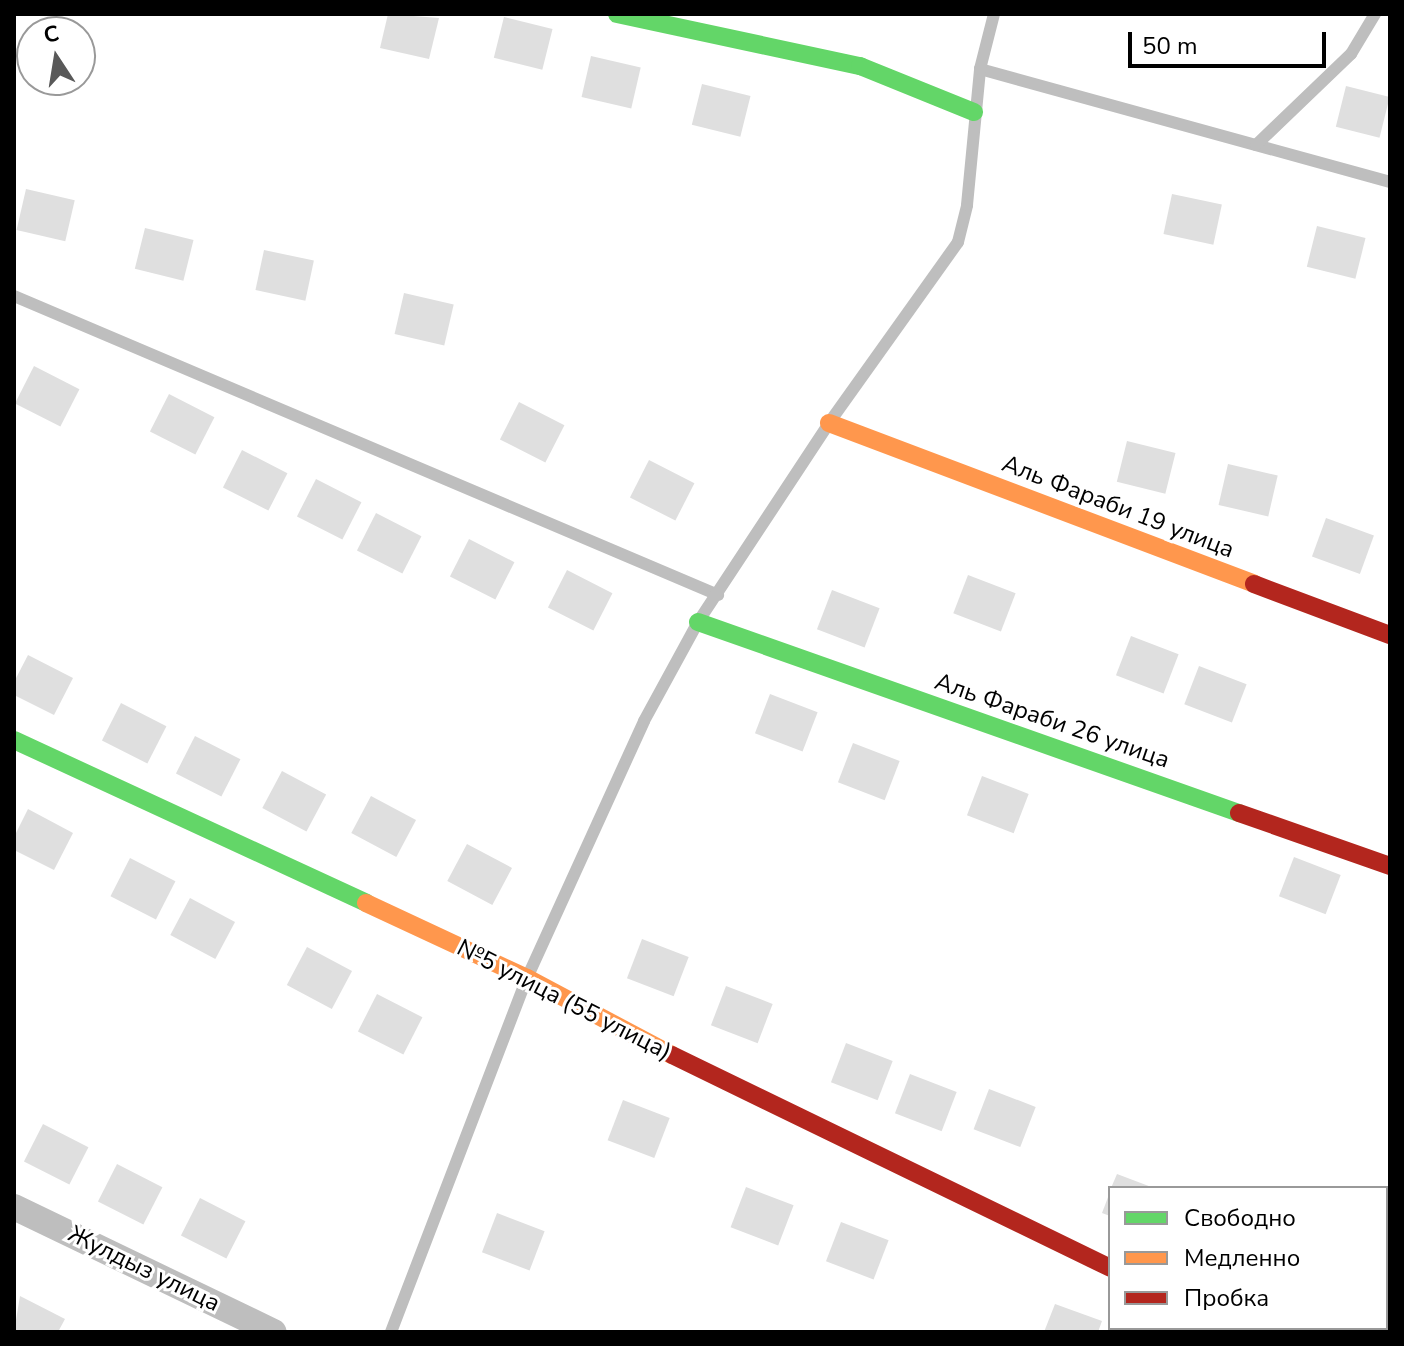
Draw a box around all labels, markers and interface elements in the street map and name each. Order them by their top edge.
north arrow [16,16,96,96]
scale bar [1132,16,1330,66]
text: С [41,18,62,51]
text: 50 m [1142,30,1198,62]
street label: Аль Фараби 19 улица [998,449,1238,565]
street label: Аль Фараби 26 улица [931,667,1173,775]
street label: №5 улица (55 улица) [452,933,676,1067]
legend [1108,1186,1388,1330]
text: Свободно [1184,1202,1296,1234]
street label: Жулдыз улица [64,1220,224,1318]
text: Медленно [1184,1242,1300,1274]
text: Пробка [1184,1282,1269,1314]

